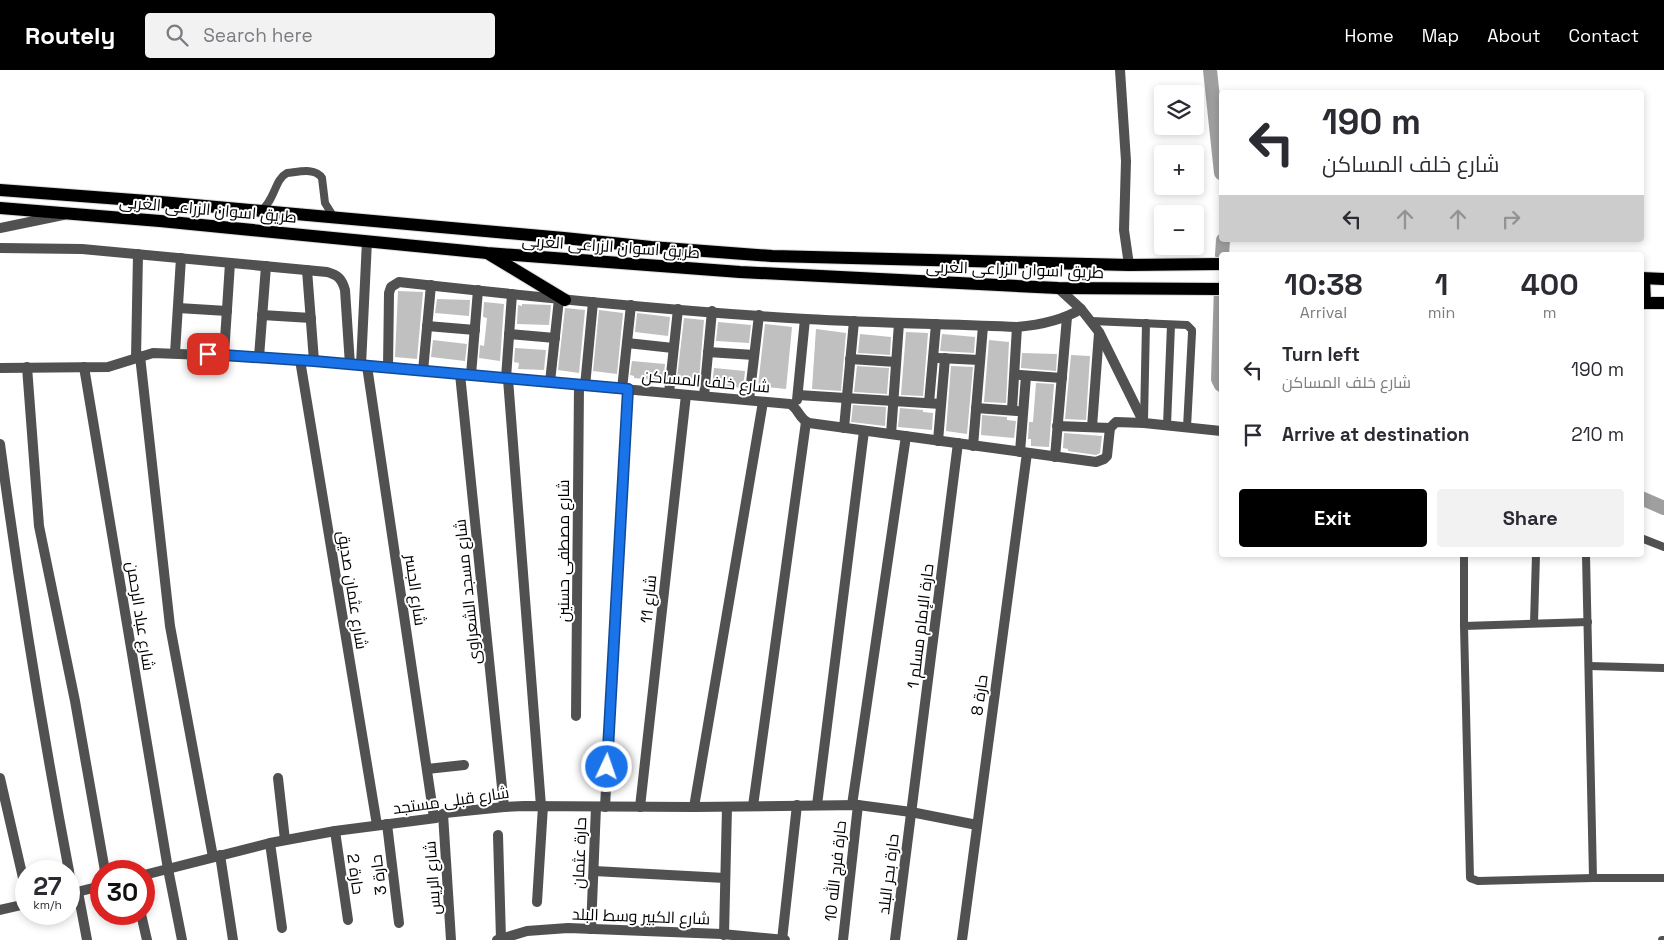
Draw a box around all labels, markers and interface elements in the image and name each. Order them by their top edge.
search box [145,13,495,58]
text: Routely [25,20,115,51]
icon: search [163,21,191,49]
text: Search here [203,23,313,48]
text: Home [1345,24,1394,47]
text: Map [1422,24,1459,47]
text: About [1487,24,1541,47]
text: Contact [1569,24,1639,47]
map controls [1154,85,1204,255]
button: layers [1154,85,1204,135]
text: 190 m [1322,100,1421,144]
icon: left [1239,110,1304,175]
button: + [1154,145,1204,195]
text: شارع خلف المساكن [1322,150,1499,178]
street label: طريق اسوان الزراعى الغربى [118,191,298,228]
button: − [1154,205,1204,255]
icon: left [1338,205,1366,233]
icon: ahead [1391,205,1419,233]
icon: ahead [1444,205,1472,233]
icon: right [1497,205,1525,233]
street label: طريق اسوان الزراعى الغربى [521,230,701,263]
street label: طريق اسوان الزراعى الغربى [925,256,1104,283]
text: 10:38 [1284,265,1363,304]
text: 1 [1435,265,1448,304]
text: 400 [1521,265,1579,304]
text: Arrival [1300,302,1347,323]
text: min [1428,302,1455,323]
text: m [1543,302,1557,323]
pin [187,333,229,375]
icon: arrive [194,340,222,368]
text: Turn left [1282,342,1360,367]
icon: left [1239,356,1267,384]
text: 190 m [1571,357,1624,382]
street label: شارع خلف المساكن [641,365,771,399]
text: شارع خلف المساكن [1282,372,1411,393]
icon: arrive [1239,421,1267,449]
text: Arrive at destination [1282,422,1470,447]
text: 210 m [1571,422,1624,447]
street label: شارع مصطفى حسنين [553,480,575,622]
button: Exit [1239,489,1427,547]
button: Share [1437,489,1624,547]
street label: شارع مسجد الشعراوى [449,518,487,666]
street label: شارع عثمان صديق [332,529,372,651]
street label: شارع الجسر [399,552,431,627]
street label: شارع عباد الرحمن [121,560,159,672]
street label: حارة الإمام مسلم 1 [902,563,940,690]
street label: شارع 11 [636,574,662,624]
street label: حارة 8 [966,673,993,717]
position arrow [580,740,632,792]
street label: شارع قبلى مستجد [391,782,511,820]
street label: حارة عثمان [568,817,591,889]
street label: حارة فرج الله 10 [820,820,852,923]
street label: حارة بحر البلد [873,833,904,916]
street label: شارع الريس [419,840,447,916]
street label: حارة 2 [342,852,369,896]
street label: حارة 3 [366,853,391,897]
speed limit sign: 30 [90,860,155,925]
text: 27 [33,870,62,902]
text: km/h [33,897,62,913]
street label: شارع الكبير وسط البلد [571,904,710,930]

